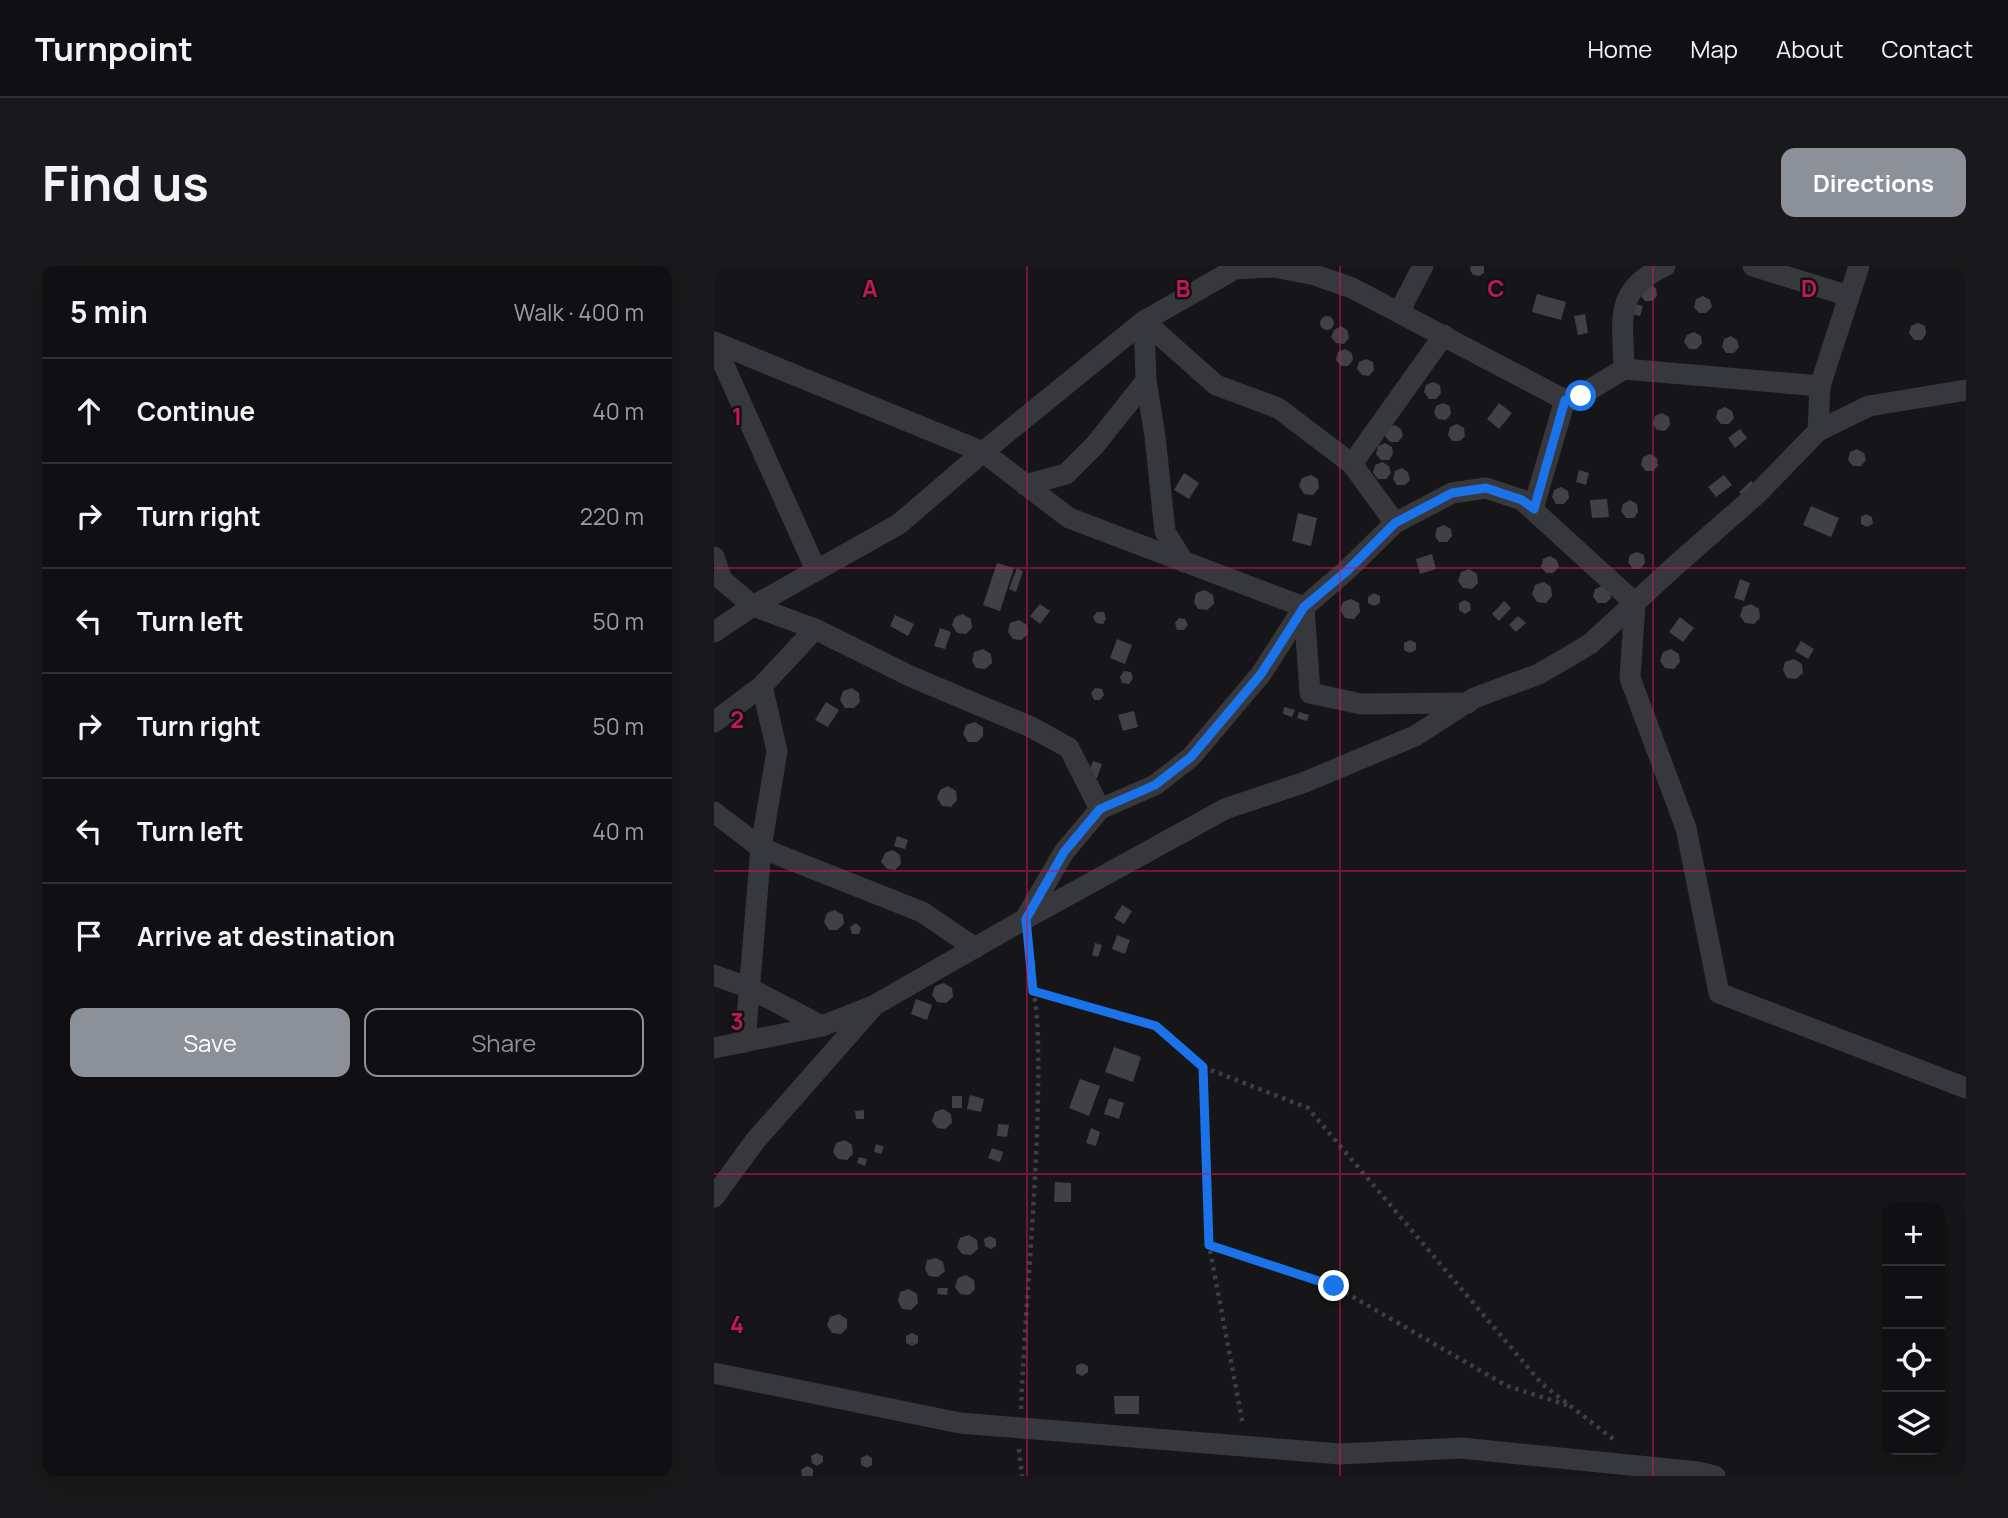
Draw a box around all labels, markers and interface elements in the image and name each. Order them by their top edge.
text: Turnpoint [35,26,193,71]
text: Home [1587,32,1652,65]
text: Map [1690,32,1738,65]
text: About [1776,32,1844,65]
text: Contact [1882,32,1973,65]
button: Directions [1781,148,1966,217]
text: Find us [42,149,209,216]
text: A [862,272,878,304]
text: B [1176,272,1190,304]
text: C [1488,272,1505,304]
text: D [1801,272,1817,304]
text: 5 min [70,291,148,332]
text: Walk · 400 m [514,296,644,328]
route start [1565,380,1596,411]
icon: ahead [70,392,108,430]
text: Continue [137,393,255,429]
text: 40 m [592,395,644,427]
text: 1 [732,400,742,432]
icon: right [70,497,108,535]
text: Turn right [137,498,261,534]
text: 220 m [580,500,644,532]
icon: left [70,602,108,640]
text: Turn left [137,603,244,639]
text: 50 m [593,605,644,637]
text: 2 [730,703,744,735]
icon: right [70,707,108,745]
text: Turn right [137,708,261,744]
text: 50 m [593,710,644,742]
icon: left [70,812,108,850]
text: Turn left [137,813,244,849]
text: 40 m [592,815,644,847]
icon: arrive [70,917,108,955]
text: Arrive at destination [137,918,395,954]
text: 3 [730,1005,744,1037]
button: Save [70,1008,350,1077]
button: Share [364,1008,644,1077]
map controls [1882,1203,1945,1455]
button: + [1882,1203,1945,1266]
button: − [1882,1266,1945,1329]
route end [1318,1270,1349,1301]
text: 4 [730,1308,744,1340]
button: locate [1882,1329,1945,1392]
button: layers [1882,1392,1945,1455]

